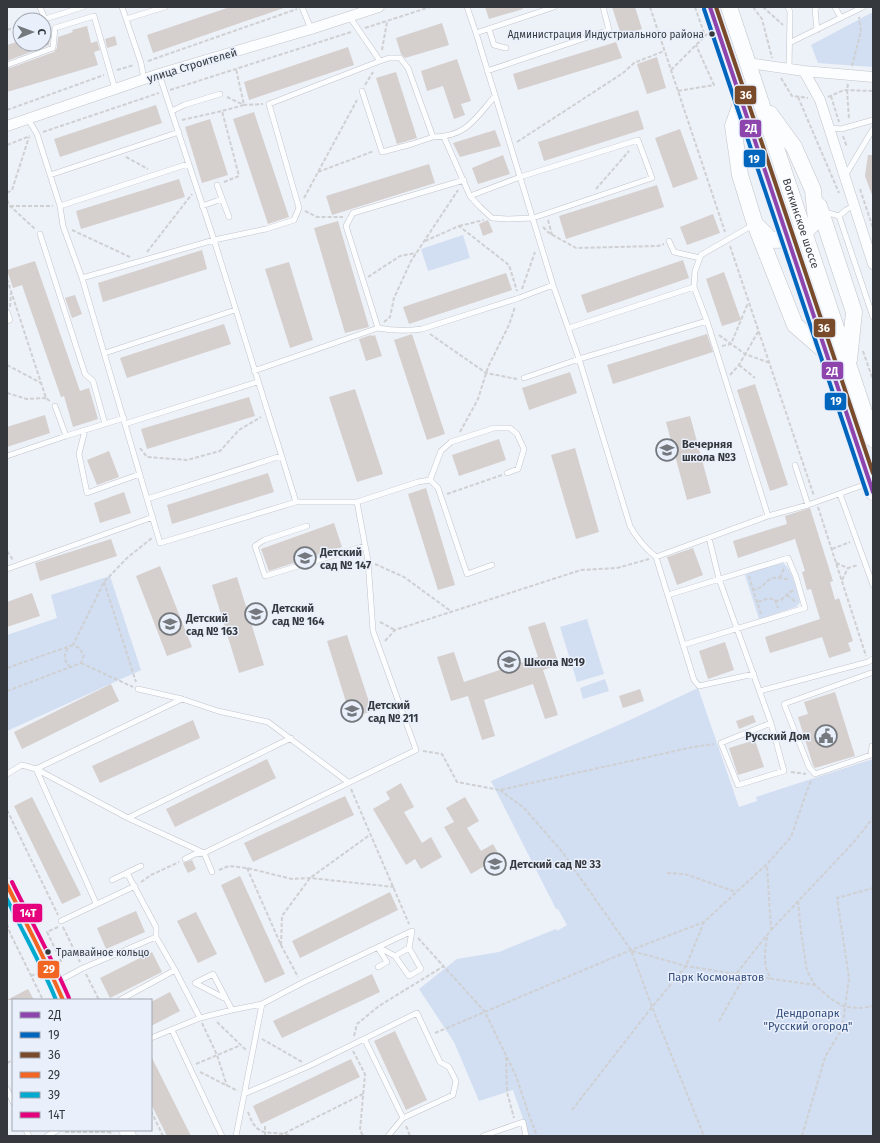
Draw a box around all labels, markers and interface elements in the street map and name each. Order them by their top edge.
north arrow [12,12,52,52]
text: С [35,29,48,36]
place label: Администрация Индустриального района [508,29,704,41]
marker: Администрация Индустриального района [707,29,717,39]
street label: улица Строителей [146,46,239,85]
line badge: 36 [734,85,757,105]
text: 36 [739,89,752,102]
line badge: 2Д [739,119,762,138]
text: 2Д [745,122,757,135]
line badge: 19 [743,149,766,168]
text: 19 [748,153,760,166]
street label: Воткинское шоссе [780,177,822,270]
line badge: 36 [813,318,836,338]
text: 36 [817,322,830,335]
line badge: 2Д [821,361,844,380]
text: 2Д [826,365,838,378]
line badge: 19 [824,392,847,411]
text: 19 [830,395,842,408]
school or university icon: Вечерняя школа №3 [654,437,680,463]
place label: Вечерняя школа №3 [682,438,736,464]
school or university icon: Детский сад № 147 [292,545,318,571]
place label: Детский сад № 147 [319,546,371,572]
school or university icon: Детский сад № 164 [243,601,269,627]
place label: Детский сад № 164 [271,602,325,628]
school or university icon: Детский сад № 163 [157,611,183,637]
place label: Детский сад № 163 [185,612,238,638]
school or university icon: Школа №19 [496,649,522,675]
place label: Школа №19 [524,656,585,669]
school or university icon: Детский сад № 211 [339,698,365,724]
place label: Детский сад № 211 [367,699,418,725]
public building icon: Русский Дом [813,723,839,749]
place label: Русский Дом [745,730,811,743]
school or university icon: Детский сад № 33 [482,851,508,877]
place label: Детский сад № 33 [509,858,601,871]
line badge: 14Т [12,903,43,923]
text: 14Т [20,907,36,920]
marker: Трамвайное кольцо [43,947,53,957]
place label: Трамвайное кольцо [56,947,150,959]
line badge: 29 [37,960,60,979]
text: 29 [43,963,55,976]
park label: Парк Космонавтов [668,971,764,984]
legend [12,999,152,1131]
park label: Дендропарк "Русский огород" [764,1007,852,1033]
text: 2Д [48,1008,61,1022]
text: 19 [48,1028,60,1042]
text: 36 [48,1048,60,1062]
text: 29 [48,1068,60,1082]
text: 39 [48,1088,60,1102]
text: 14Т [48,1108,66,1122]

